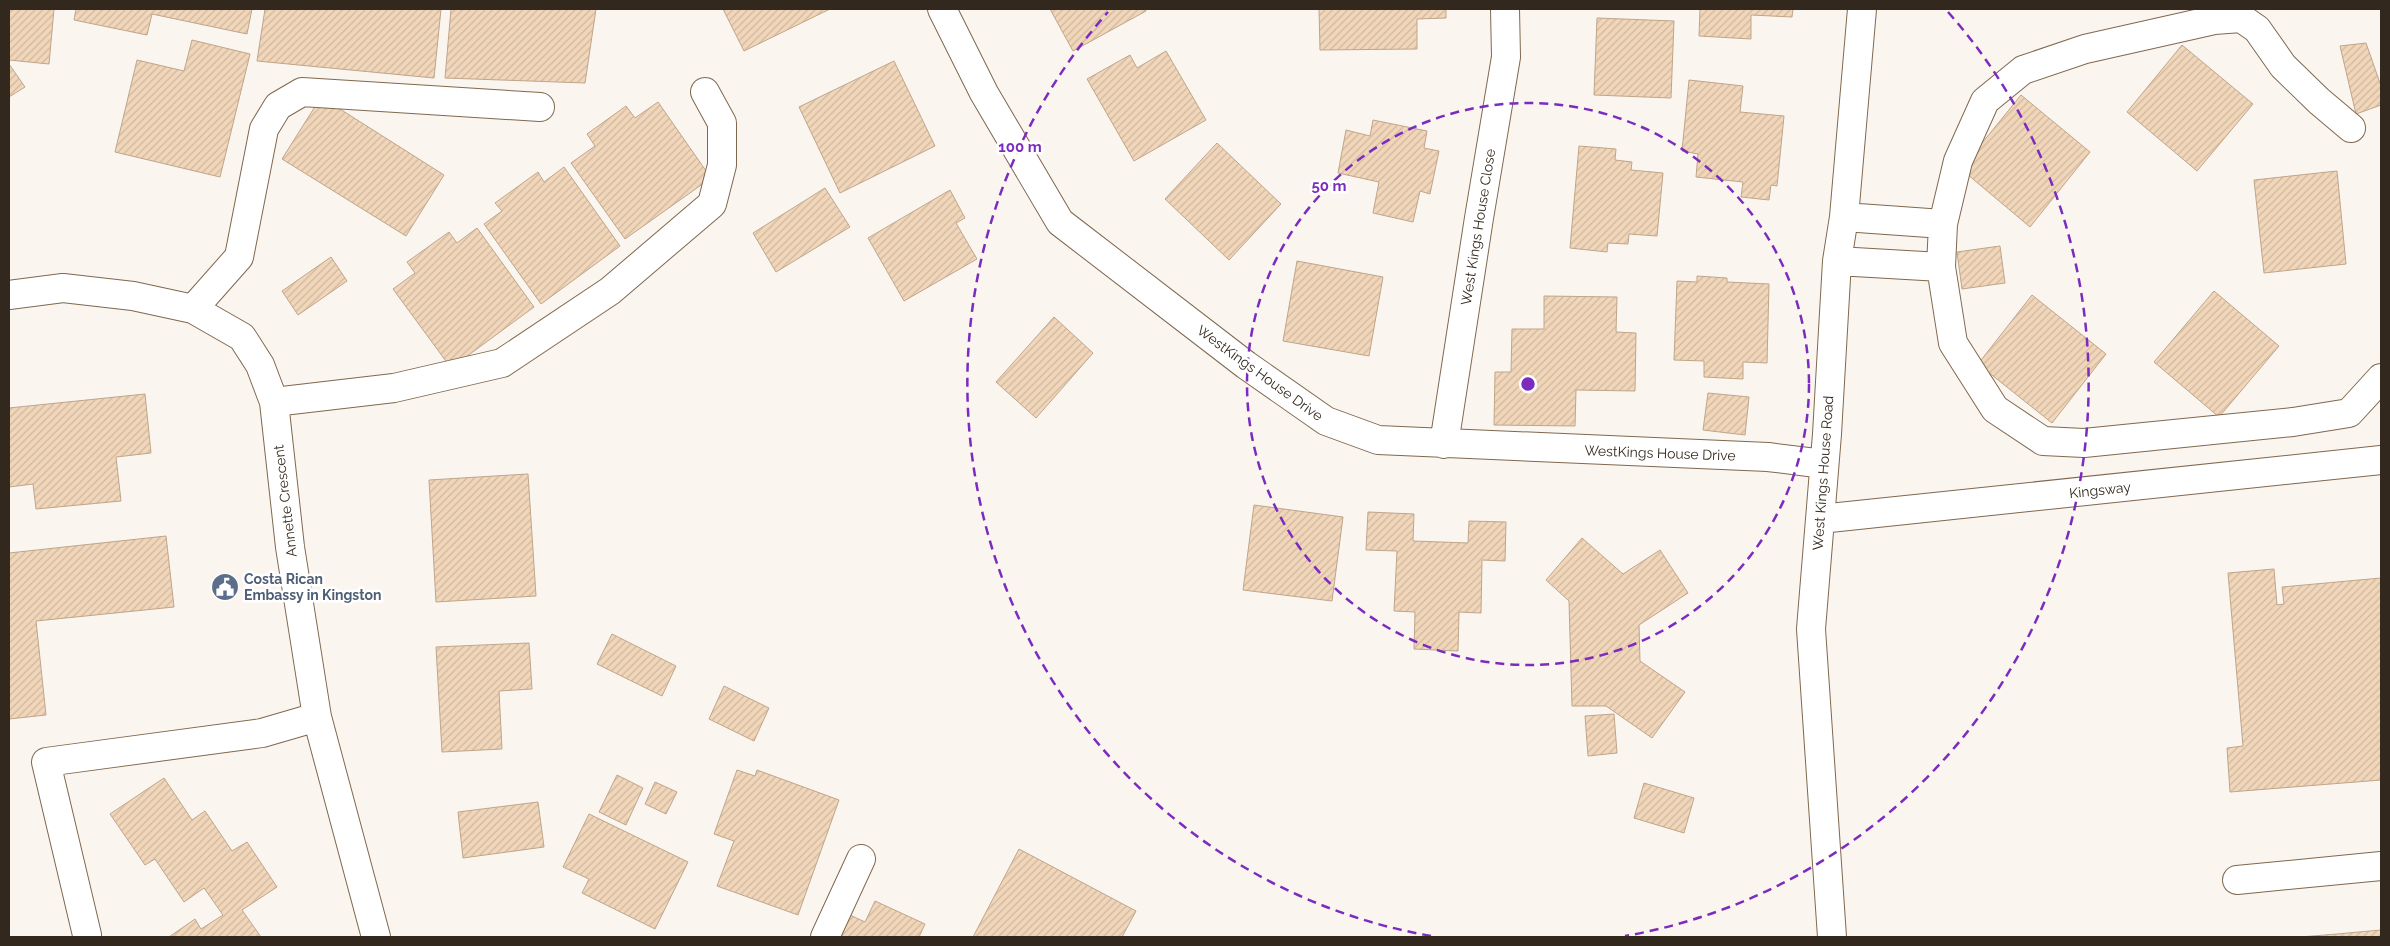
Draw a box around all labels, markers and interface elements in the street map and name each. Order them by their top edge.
text: 100 m [998,138,1042,156]
street label: West Kings House Close [1458,148,1498,306]
text: 50 m [1311,177,1347,195]
street label: WestKings House Drive [1194,322,1326,424]
centre of rings [1519,375,1537,393]
street label: West Kings House Road [1810,395,1836,551]
street label: WestKings House Drive [1584,442,1736,464]
street label: Annette Crescent [270,444,300,558]
street label: Kingsway [2068,479,2132,501]
place label: Costa Rican Embassy in Kingston [244,571,381,603]
public building icon: Costa Rican Embassy in Kingston [210,572,240,602]

